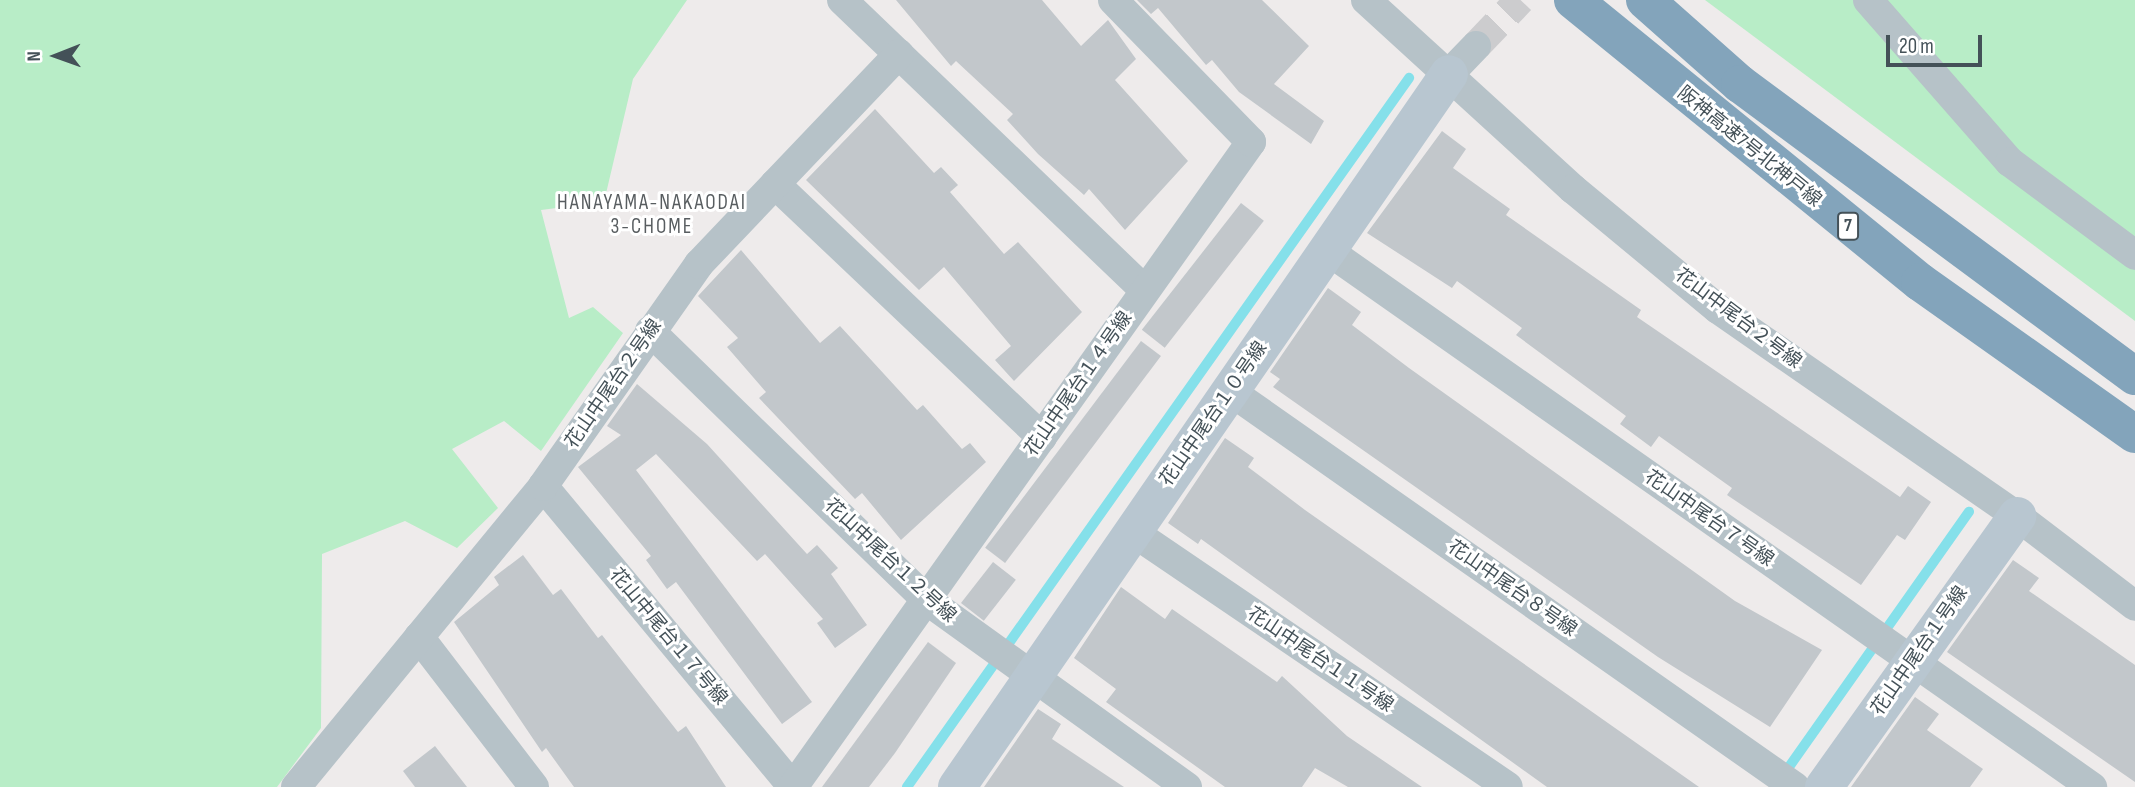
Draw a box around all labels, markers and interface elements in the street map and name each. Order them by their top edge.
north arrow [21,21,91,91]
scale bar [1890,21,1986,65]
text: 20 m [1899,34,1934,59]
text: N [23,51,46,62]
street label: 阪神高速7号北神戸線 [1672,82,1826,212]
district label: HANAYAMA-NAKAODAI 3-CHOME [559,190,745,240]
road number: 7 [1836,211,1860,240]
street label: 花山中尾台２号線 [1670,264,1806,374]
street label: 花山中尾台１４号線 [1021,307,1137,461]
street label: 花山中尾台２号線 [561,315,667,453]
street label: 花山中尾台１０号線 [1156,337,1272,491]
street label: 花山中尾台７号線 [1640,466,1778,572]
street label: 花山中尾台１２号線 [820,494,960,628]
street label: 花山中尾台８号線 [1443,536,1581,642]
street label: 花山中尾台１７号線 [604,564,732,710]
street label: 花山中尾台１号線 [1867,582,1973,720]
street label: 花山中尾台１１号線 [1243,603,1397,717]

